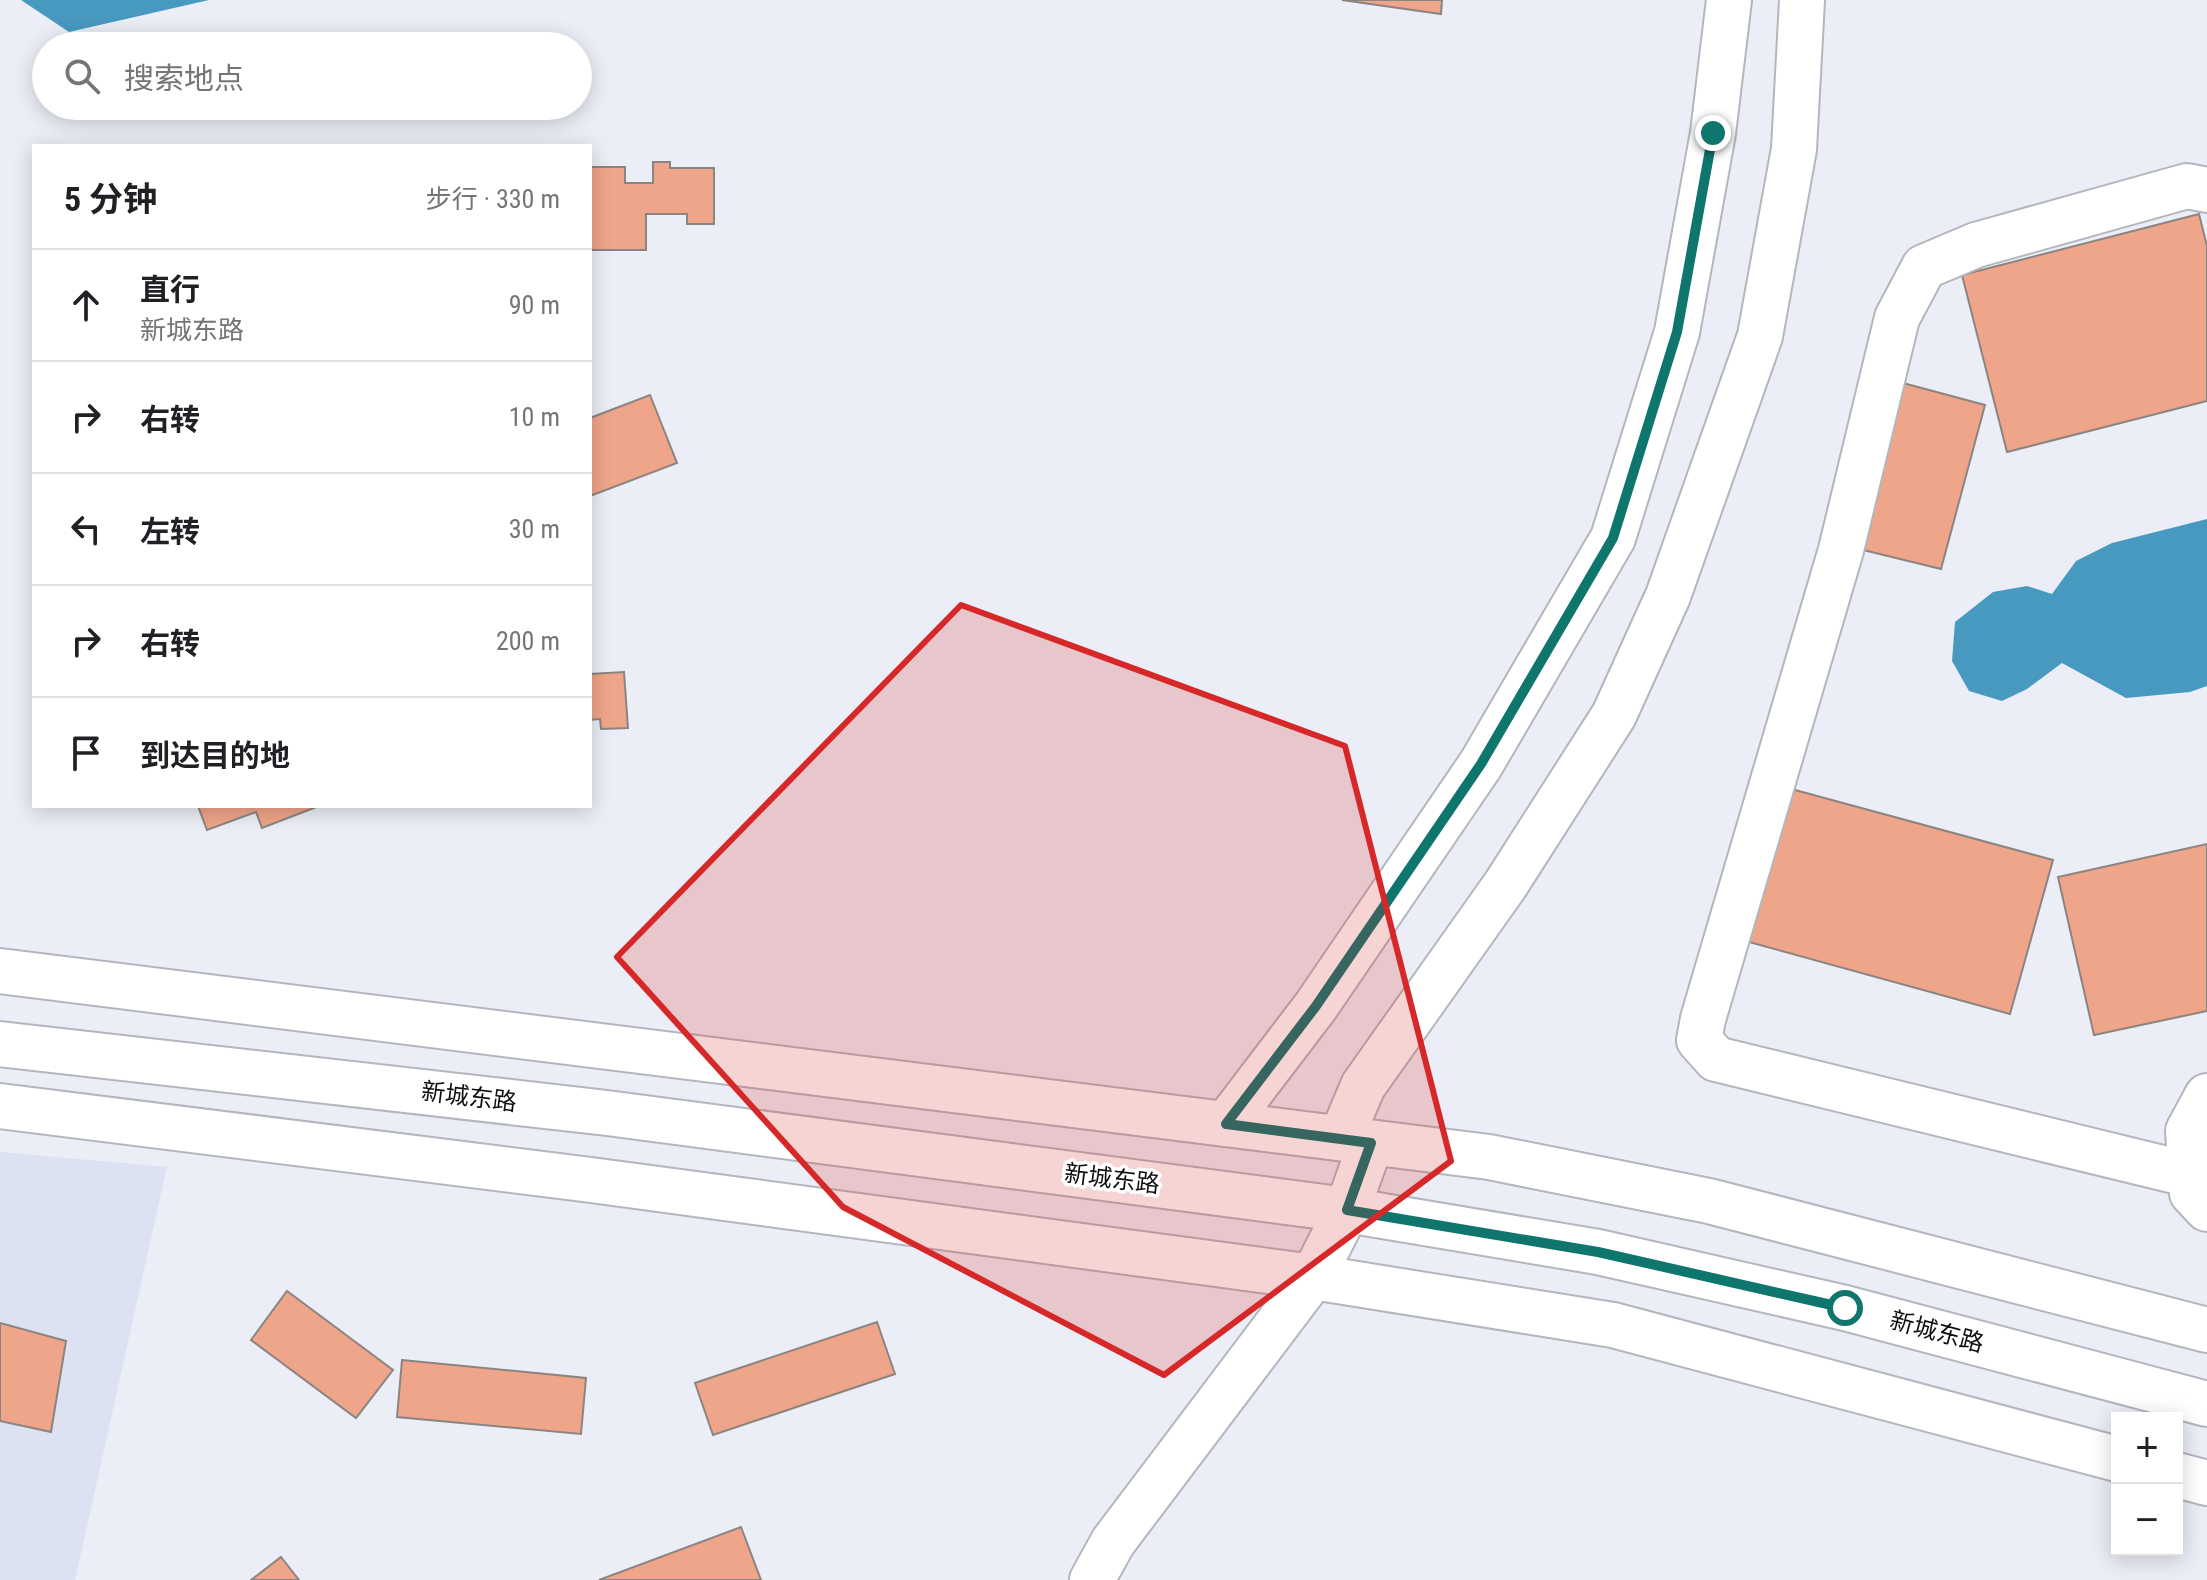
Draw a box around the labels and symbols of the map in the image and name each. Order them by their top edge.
route end [1695,115,1731,151]
street label: 新城东路 [420,1077,518,1117]
street label: 新城东路 [1063,1159,1161,1199]
route start [1827,1290,1863,1326]
street label: 新城东路 [1887,1306,1987,1358]

